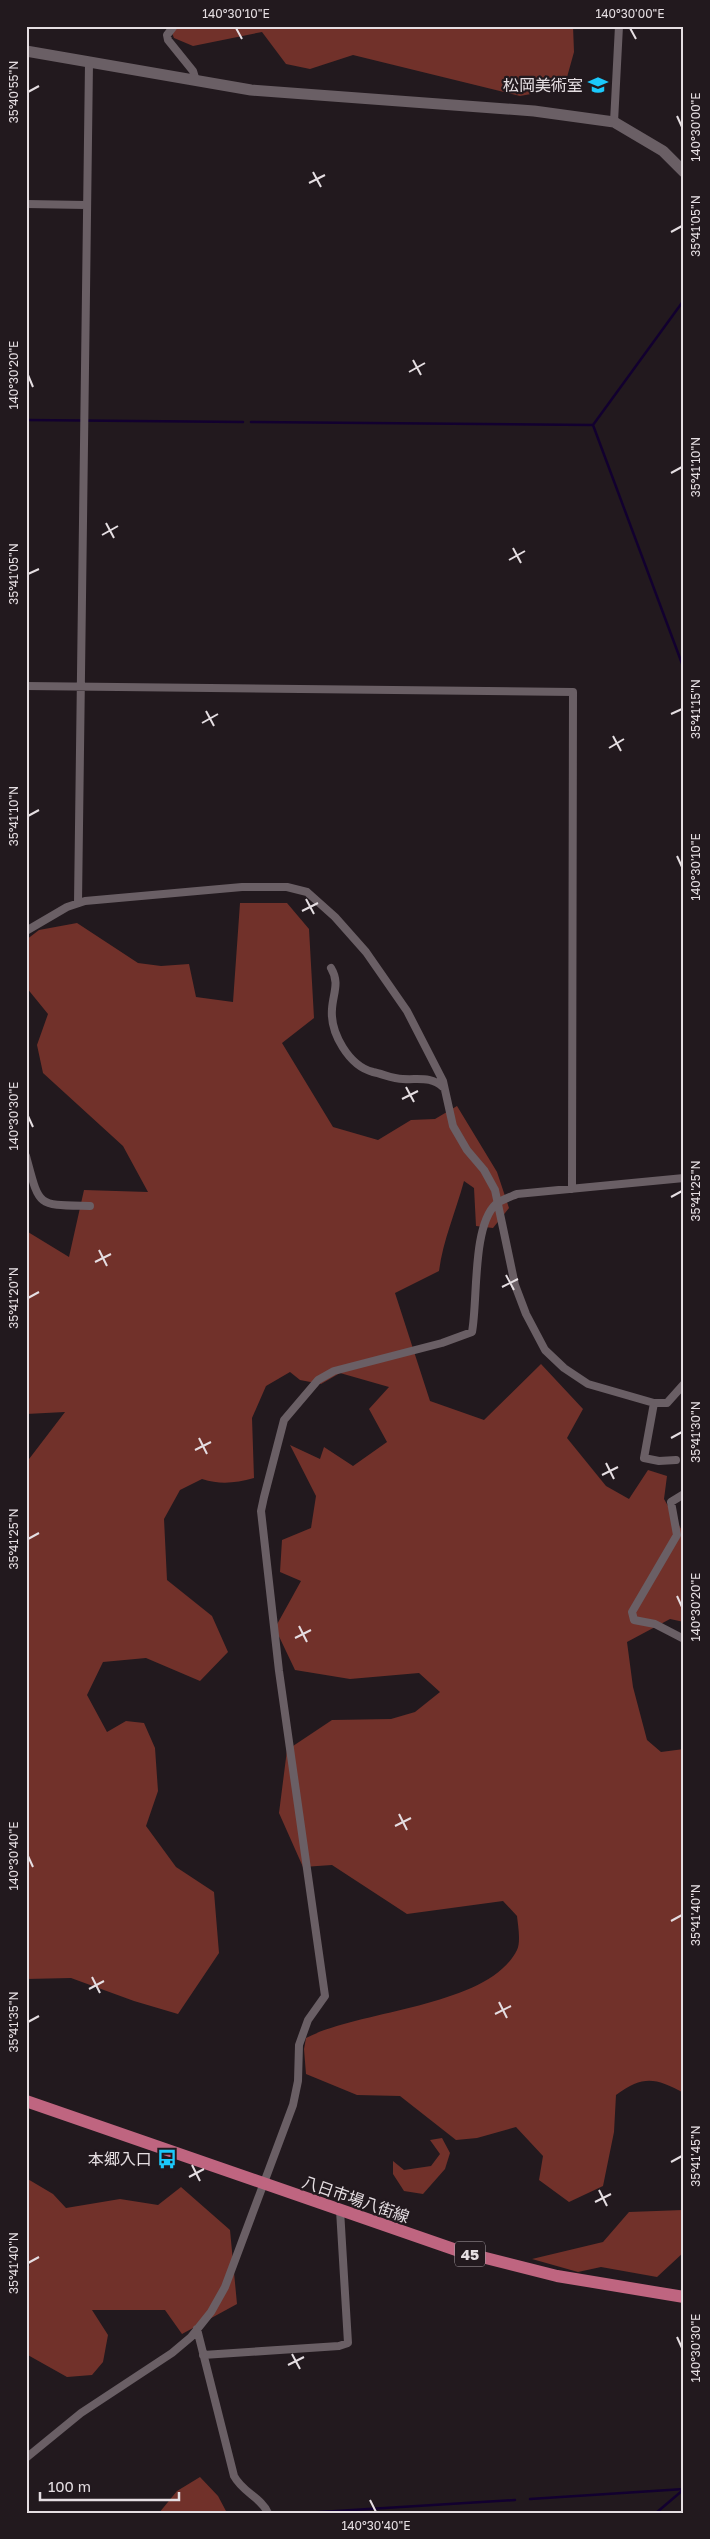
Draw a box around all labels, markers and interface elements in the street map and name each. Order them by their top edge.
text: 140°30'10"E [202,6,270,21]
text: 140°30'00"E [595,6,665,21]
text: 35°40'55"N [6,61,21,123]
school or university icon: 松岡美術室 [587,74,609,96]
place label: 松岡美術室 [503,75,583,95]
text: 140°30'00"E [688,92,703,162]
text: 35°41'05"N [688,195,703,257]
text: 140°30'20"E [6,341,21,409]
text: 35°41'10"N [688,437,703,497]
text: 35°41'05"N [6,543,21,605]
text: 35°41'15"N [688,679,703,739]
text: 35°41'10"N [6,786,21,846]
text: 140°30'10"E [688,833,703,901]
text: 140°30'30"E [6,1082,21,1150]
text: 35°41'25"N [688,1160,703,1222]
text: 35°41'20"N [6,1267,21,1329]
text: 35°41'30"N [688,1401,703,1463]
text: 35°41'25"N [6,1508,21,1570]
text: 140°30'20"E [688,1573,703,1641]
text: 140°30'40"E [6,1821,21,1891]
text: 35°41'40"N [688,1884,703,1946]
text: 35°41'35"N [6,1991,21,2053]
text: 35°41'45"N [688,2125,703,2187]
bus stop icon: 本郷入口 [156,2148,178,2170]
place label: 本郷入口 [88,2149,152,2169]
street label: 八日市場八街線 [300,2171,412,2227]
text: 35°41'40"N [6,2232,21,2294]
road number: 45 [455,2242,485,2266]
text: 140°30'30"E [688,2314,703,2382]
scale bar [40,2469,179,2501]
text: 100 m [48,2477,91,2495]
text: 140°30'40"E [341,2518,411,2533]

